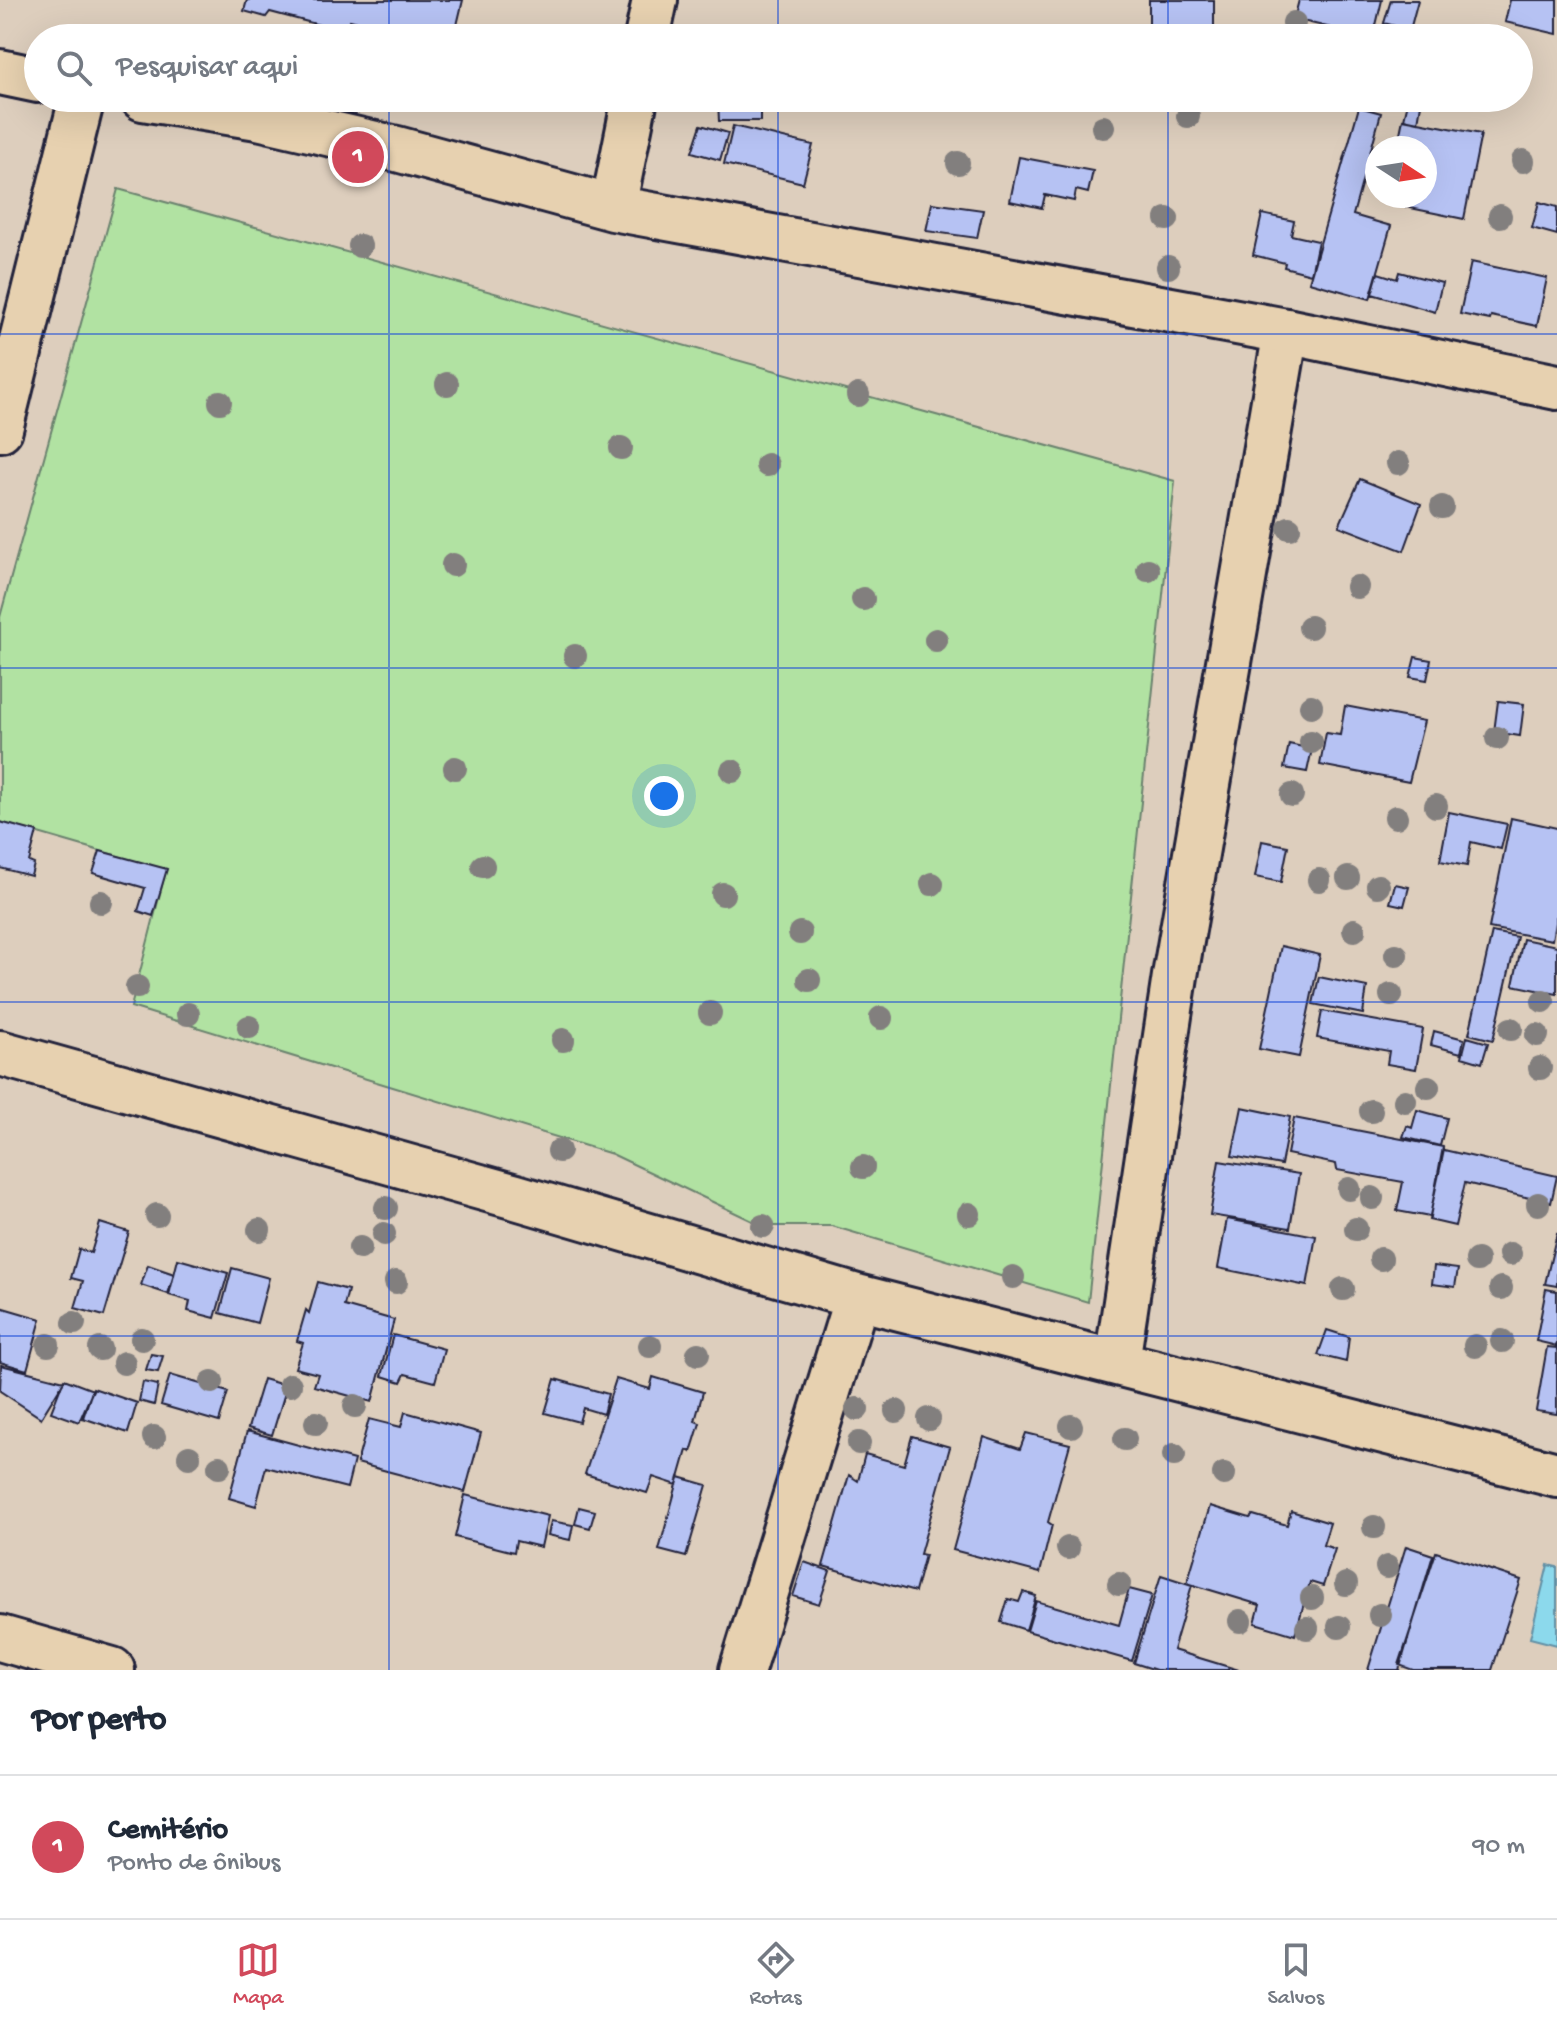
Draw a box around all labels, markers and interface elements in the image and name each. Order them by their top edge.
search box [24,24,1533,112]
icon: search [52,46,96,90]
text: Pesquisar aqui [116,51,298,86]
pin: 1 [332,127,384,187]
north arrow [1365,136,1437,208]
your location [644,776,684,816]
text: Por perto [32,1702,166,1742]
text: Cemitério [108,1814,228,1849]
text: 1 [53,1832,63,1863]
text: 90 m [1473,1832,1525,1863]
text: Ponto de ônibus [108,1849,280,1880]
tab: Mapa [233,1938,283,2012]
tab: Rotas [749,1938,802,2012]
tab: Salvos [1268,1938,1324,2012]

